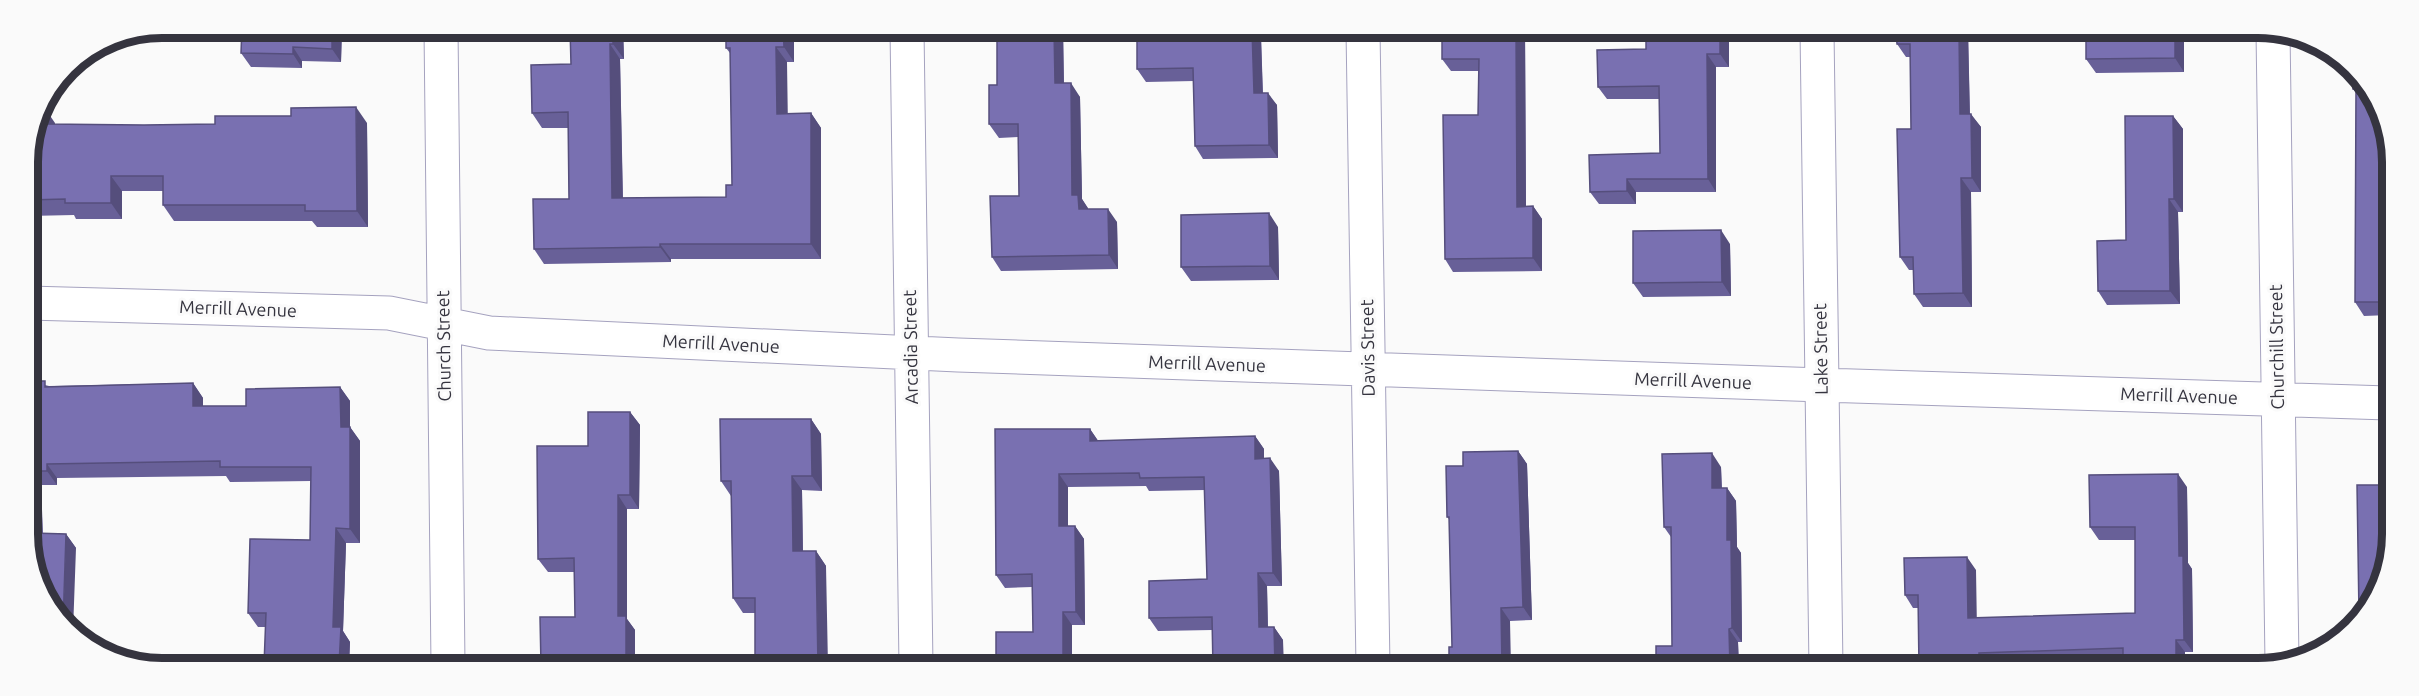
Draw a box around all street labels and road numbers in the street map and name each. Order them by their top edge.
street label: Churchill Street [2265,284,2287,410]
street label: Church Street [432,290,454,402]
street label: Arcadia Street [899,290,921,404]
street label: Merrill Avenue [179,296,297,320]
street label: Davis Street [1356,299,1378,397]
street label: Lake Street [1809,303,1831,395]
street label: Merrill Avenue [662,330,780,356]
street label: Merrill Avenue [1148,351,1266,375]
street label: Merrill Avenue [1634,368,1752,392]
street label: Merrill Avenue [2120,383,2238,407]

